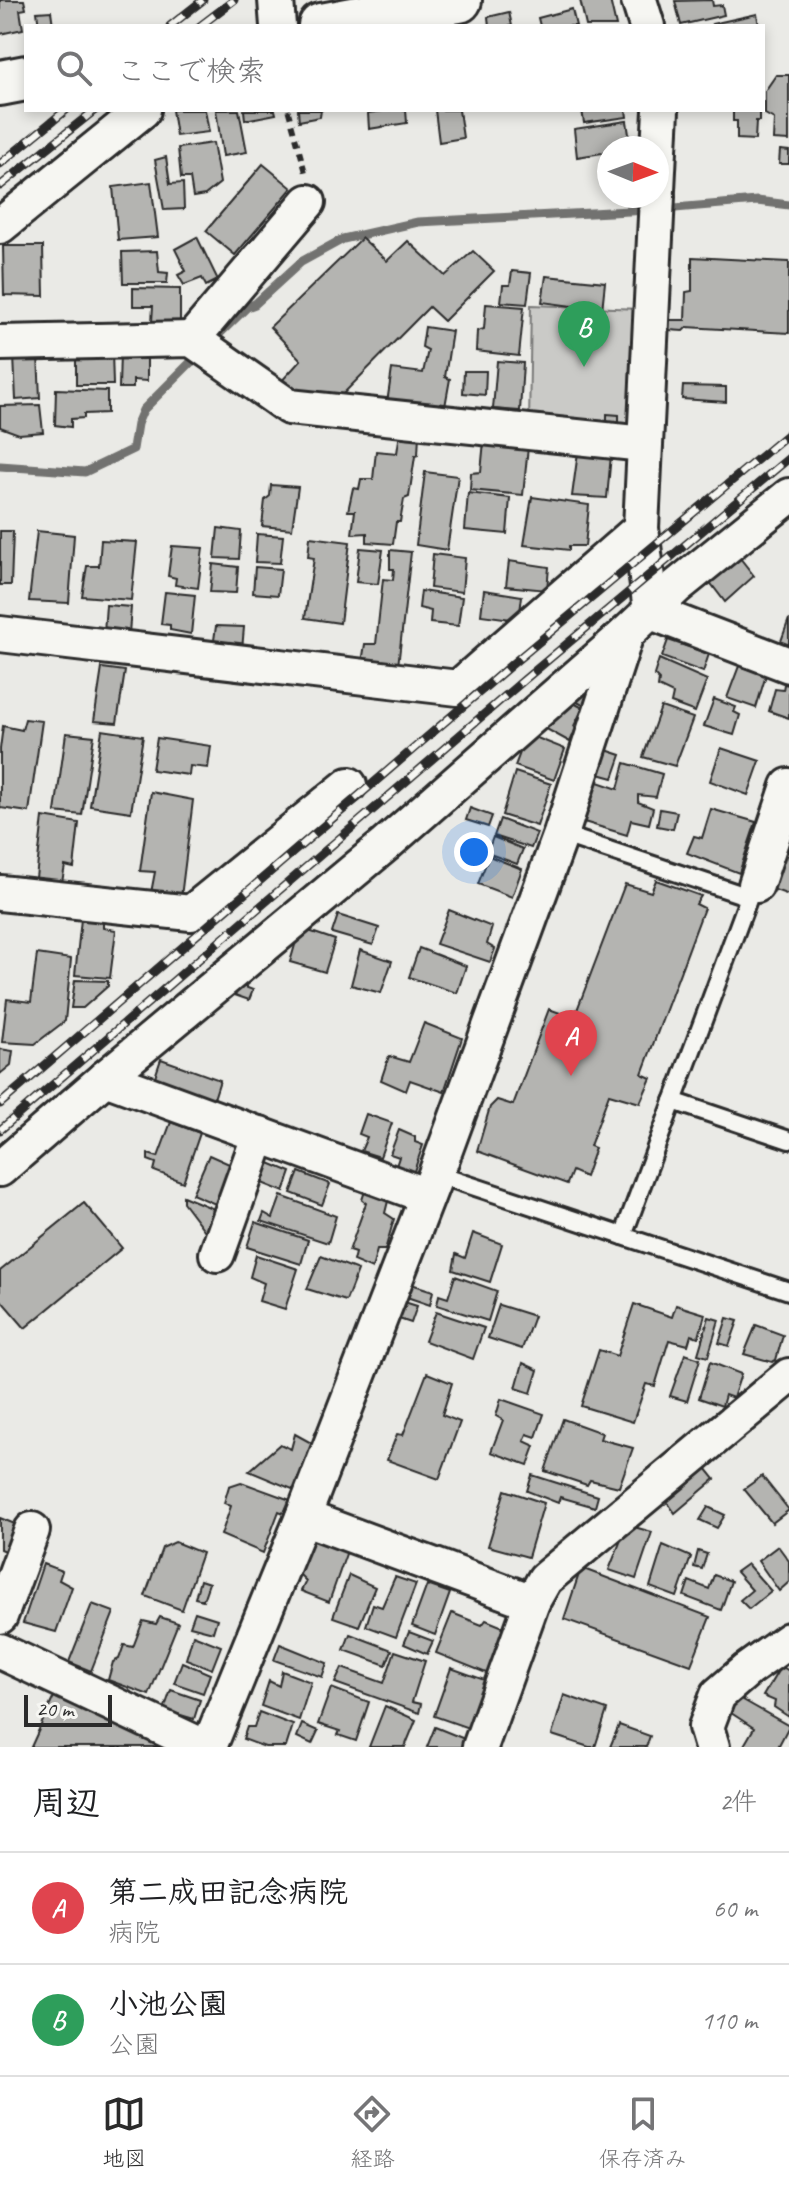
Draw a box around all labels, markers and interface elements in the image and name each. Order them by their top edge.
search box [24,24,765,112]
icon: search [52,46,96,90]
text: ここで検索 [116,52,266,90]
north arrow [597,136,669,208]
pin: B [558,301,610,367]
your location [454,832,494,872]
pin: A [545,1010,597,1076]
scale bar [24,1691,112,1727]
text: 20 m [36,1695,73,1723]
text: 周辺 [32,1781,100,1824]
text: 2件 [719,1785,757,1818]
text: 第二成田記念病院 [108,1873,348,1911]
text: A [51,1892,65,1925]
text: 60 m [713,1892,757,1925]
text: 病院 [108,1916,160,1949]
text: 小池公園 [108,1985,228,2023]
text: B [51,2004,65,2037]
text: 110 m [701,2004,757,2037]
text: 公園 [108,2028,160,2061]
tab: 地図 [102,2092,146,2173]
tab: 経路 [350,2092,395,2173]
tab: 保存済み [599,2092,687,2173]

